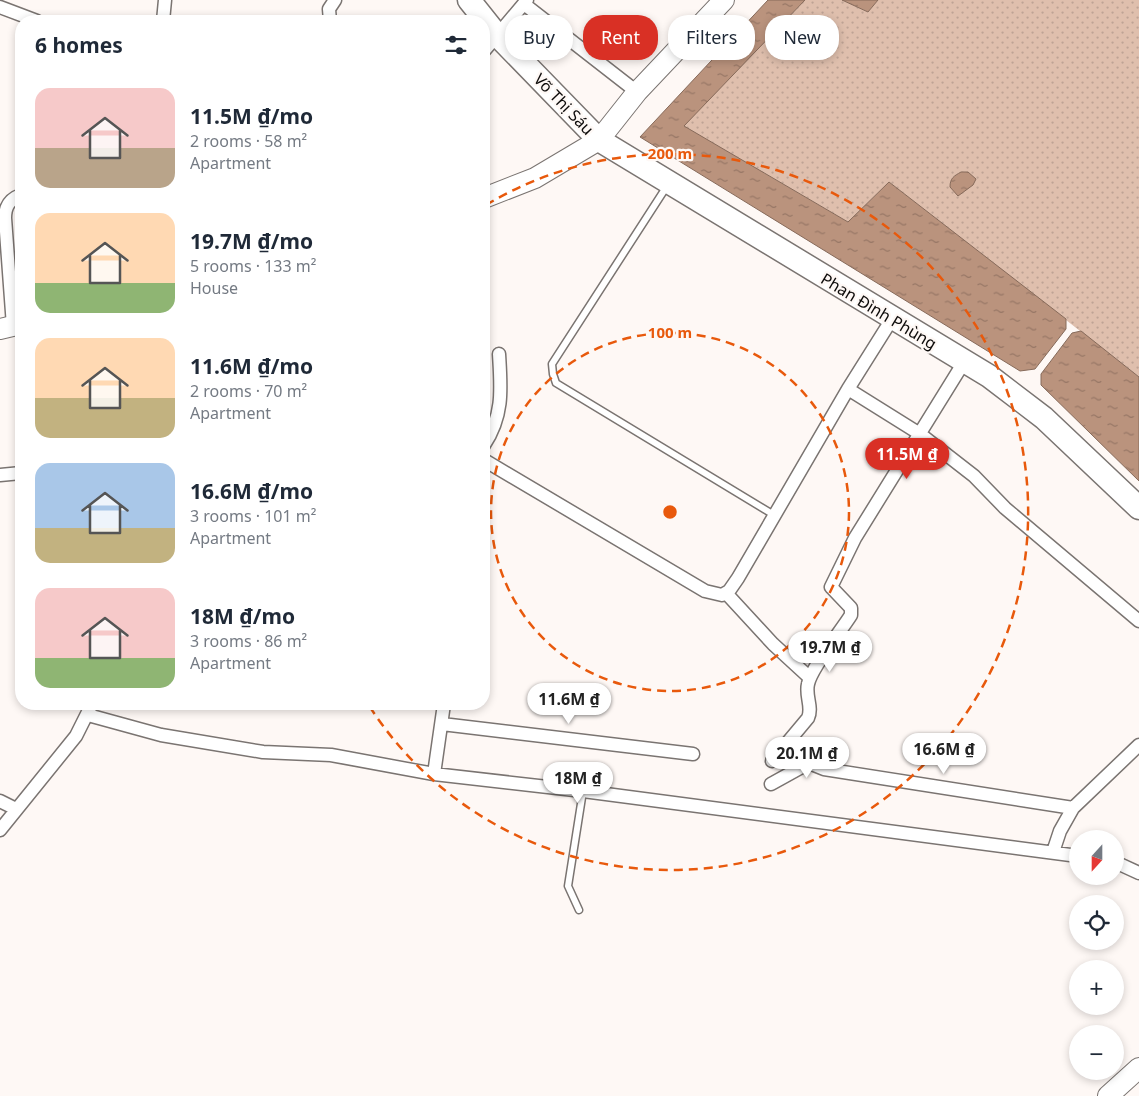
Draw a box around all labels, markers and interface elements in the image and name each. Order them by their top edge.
chip: Buy [505,15,573,60]
chip: Rent [583,15,658,60]
chip: Filters [668,15,755,60]
chip: New [765,15,839,60]
text: 6 homes [35,31,123,59]
icon: filters [442,31,470,59]
street label: Võ Thị Sáu [529,68,599,140]
text: 11.5M ₫/mo [190,102,313,130]
icon: home [75,108,135,168]
text: 2 rooms · 58 m² [190,130,307,152]
text: 200 m [648,143,692,163]
text: Apartment [190,152,271,174]
text: 19.7M ₫/mo [190,227,313,255]
icon: home [75,233,135,293]
text: 5 rooms · 133 m² [190,255,316,277]
street label: Phan Đình Phùng [817,268,941,354]
text: House [190,277,238,299]
text: 100 m [648,322,692,342]
text: 11.6M ₫/mo [190,352,313,380]
icon: home [75,358,135,418]
text: 2 rooms · 70 m² [190,380,307,402]
text: Apartment [190,402,271,424]
pin: 11.5M ₫ [861,438,953,480]
text: 11.5M ₫ [876,443,938,465]
text: 16.6M ₫/mo [190,477,313,505]
icon: home [75,483,135,543]
centre of rings [661,503,679,521]
text: 3 rooms · 101 m² [190,505,316,527]
text: Apartment [190,527,271,549]
text: 18M ₫/mo [190,602,295,630]
icon: home [75,608,135,668]
text: 3 rooms · 86 m² [190,630,307,652]
pin: 19.7M ₫ [784,630,876,673]
text: 19.7M ₫ [799,636,861,658]
text: Apartment [190,652,271,674]
pin: 11.6M ₫ [523,682,615,725]
text: 11.6M ₫ [538,688,600,710]
pin: 16.6M ₫ [898,732,990,775]
pin: 20.1M ₫ [761,736,853,779]
text: 16.6M ₫ [913,738,975,760]
text: 20.1M ₫ [776,742,838,764]
pin: 18M ₫ [543,762,613,804]
text: 18M ₫ [554,767,602,789]
north arrow [1069,830,1124,885]
map controls [1069,830,1124,1080]
button: locate [1069,895,1124,950]
button: + [1069,960,1124,1015]
button: − [1069,1025,1124,1080]

